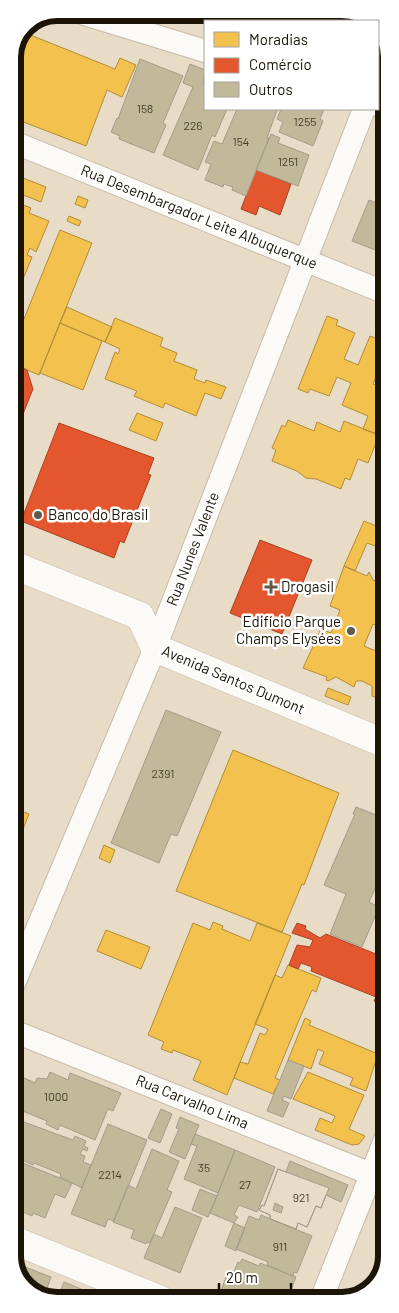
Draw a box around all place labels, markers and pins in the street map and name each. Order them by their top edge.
place label: Banco do Brasil [48,505,148,523]
marker: Banco do Brasil [32,509,44,521]
place label: Drogasil [281,577,334,595]
marker: Drogasil [265,581,277,593]
place label: Edifício Parque Champs Elysées [236,612,341,647]
marker: Edifício Parque Champs Elysées [345,625,357,637]

